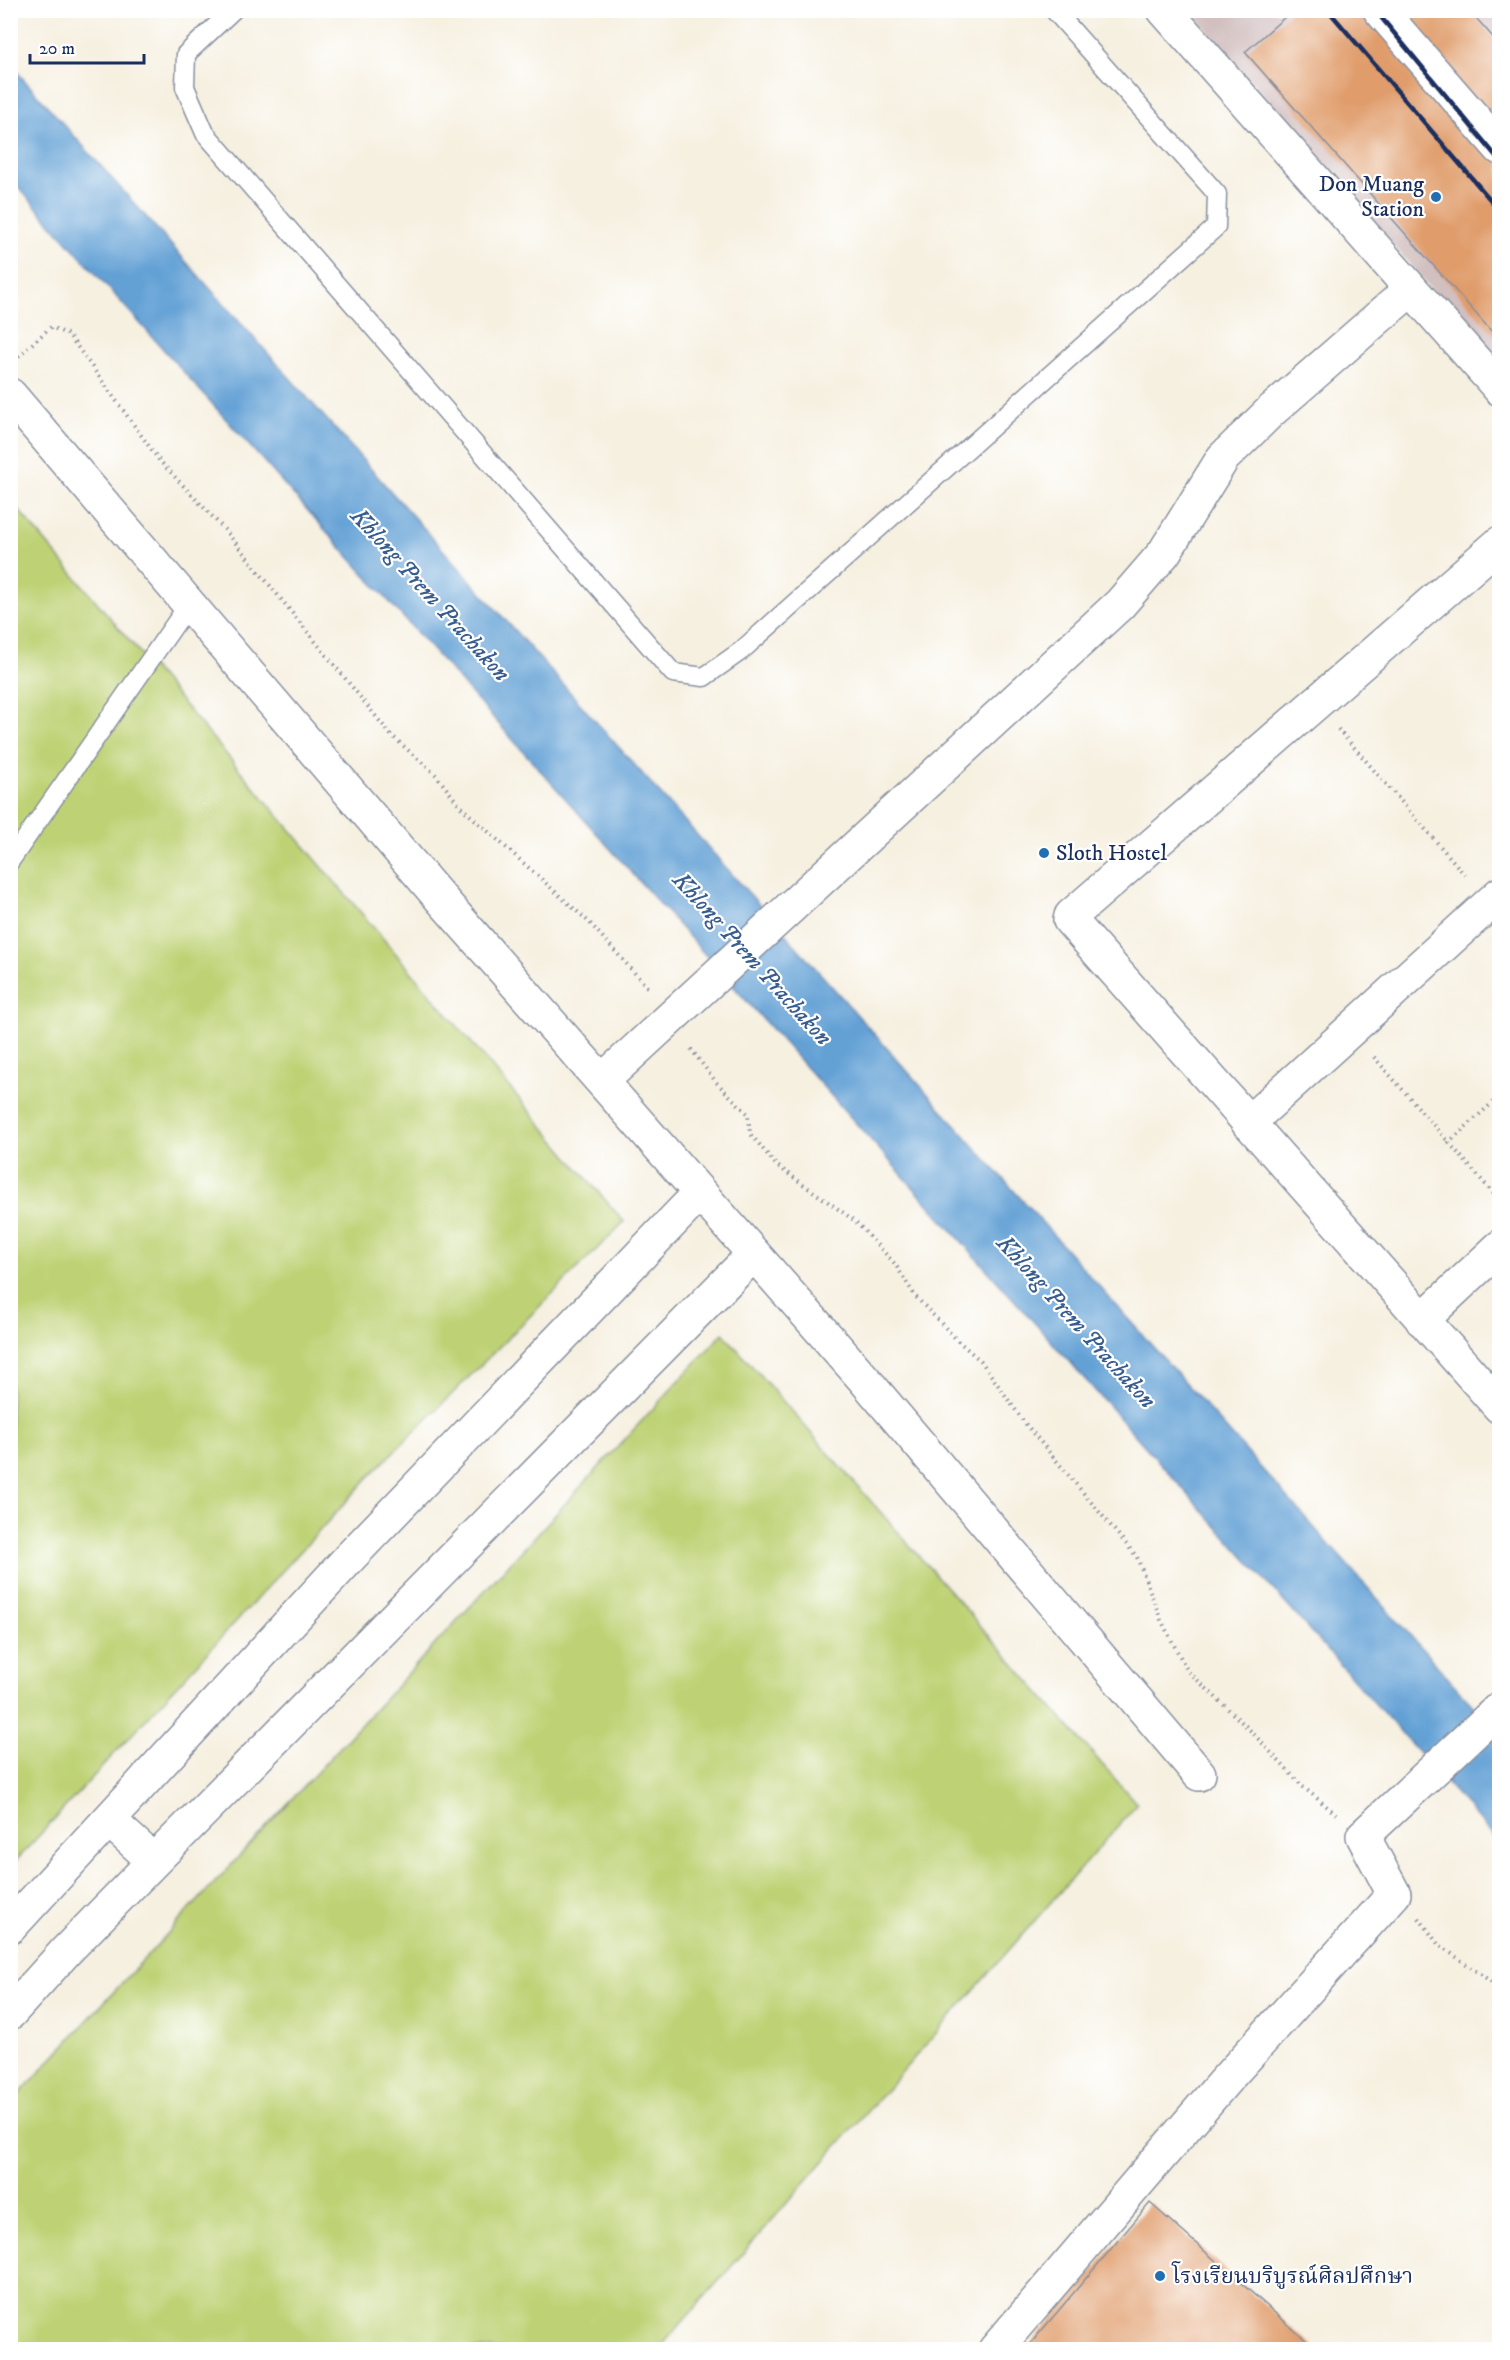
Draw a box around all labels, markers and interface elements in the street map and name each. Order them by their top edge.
scale bar [30,27,144,65]
text: 20 m [39,38,75,60]
place label: Don Muang Station [1319,171,1425,223]
marker: Don Muang Station [1429,190,1443,204]
water label: Khlong Prem Prachakon [343,501,516,688]
place label: Sloth Hostel [1056,840,1167,867]
marker: Sloth Hostel [1037,846,1051,860]
water label: Khlong Prem Prachakon [665,865,838,1052]
water label: Khlong Prem Prachakon [989,1228,1162,1415]
place label: โรงเรียนบริบูรณ์ศิลปศึกษา [1171,2261,1413,2290]
marker: โรงเรียนบริบูรณ์ศิลปศึกษา [1153,2269,1167,2283]

